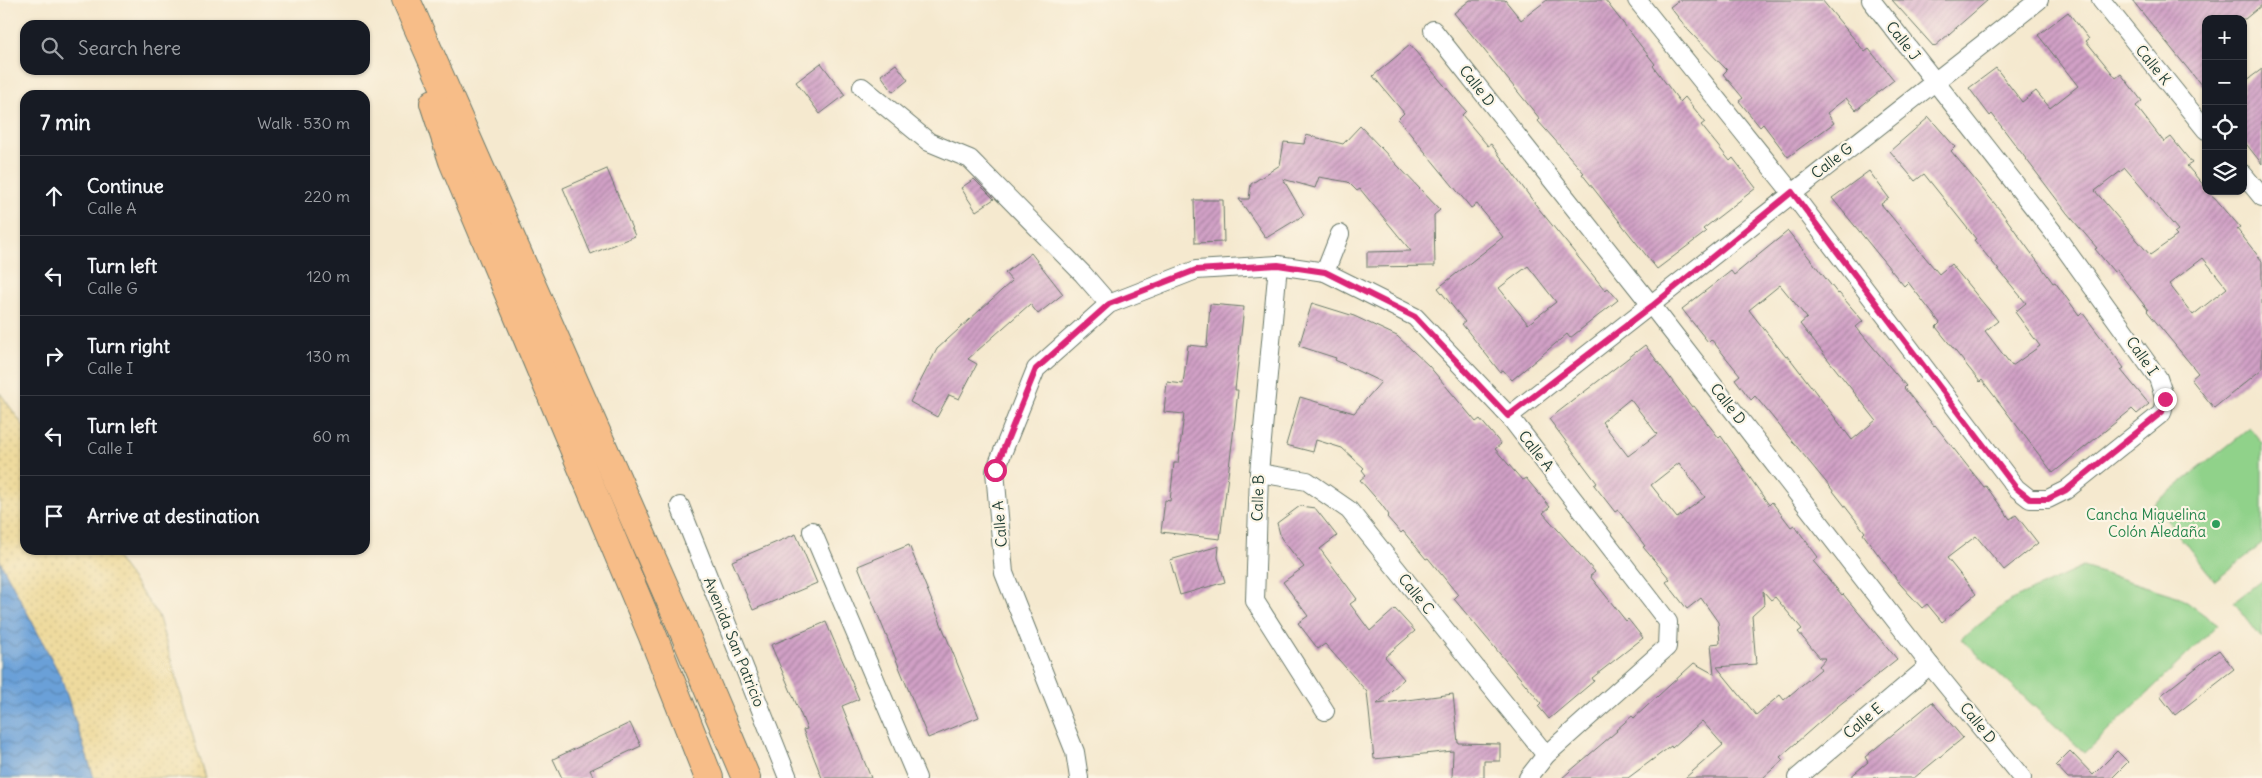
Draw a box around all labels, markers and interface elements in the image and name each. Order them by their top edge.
map controls [2202,15,2247,195]
button: + [2202,15,2247,60]
street label: Calle J [1882,17,1925,64]
search box [20,20,370,75]
icon: search [38,34,66,62]
text: Search here [78,36,181,60]
street label: Calle K [2132,41,2176,89]
button: − [2202,60,2247,105]
street label: Calle D [1455,61,1499,110]
button: locate [2202,105,2247,150]
text: 7 min [40,109,91,136]
text: Walk · 530 m [257,113,350,133]
street label: Calle G [1807,138,1856,183]
button: layers [2202,150,2247,195]
text: Continue [87,174,164,198]
icon: ahead [40,182,68,210]
text: 220 m [304,186,350,206]
text: Calle A [87,198,136,218]
text: Turn left [87,254,157,278]
icon: left [40,262,68,290]
text: 120 m [307,266,350,286]
text: Calle G [87,278,138,298]
street label: Calle I [2122,333,2163,379]
text: Turn right [87,334,170,358]
icon: right [40,342,68,370]
text: 130 m [306,346,350,366]
text: Calle I [87,358,133,378]
street label: Calle D [1706,379,1750,428]
route end [2154,388,2177,411]
text: Turn left [87,414,157,438]
icon: left [40,422,68,450]
text: 60 m [312,426,350,446]
street label: Calle A [1515,427,1558,475]
text: Calle I [87,438,133,458]
route start [984,459,1007,482]
street label: Calle B [1247,474,1268,522]
street label: Calle A [988,500,1011,548]
icon: arrive [40,502,68,530]
text: Arrive at destination [87,504,260,528]
place label: Cancha Miguelina Colón Aledaña [2086,505,2206,541]
marker: Cancha Miguelina Colón Aledaña [2210,518,2222,530]
street label: Calle C [1394,570,1439,618]
street label: Avenida San Patricio [700,574,769,709]
street label: Calle D [1956,698,2001,747]
street label: Calle E [1839,699,1886,743]

